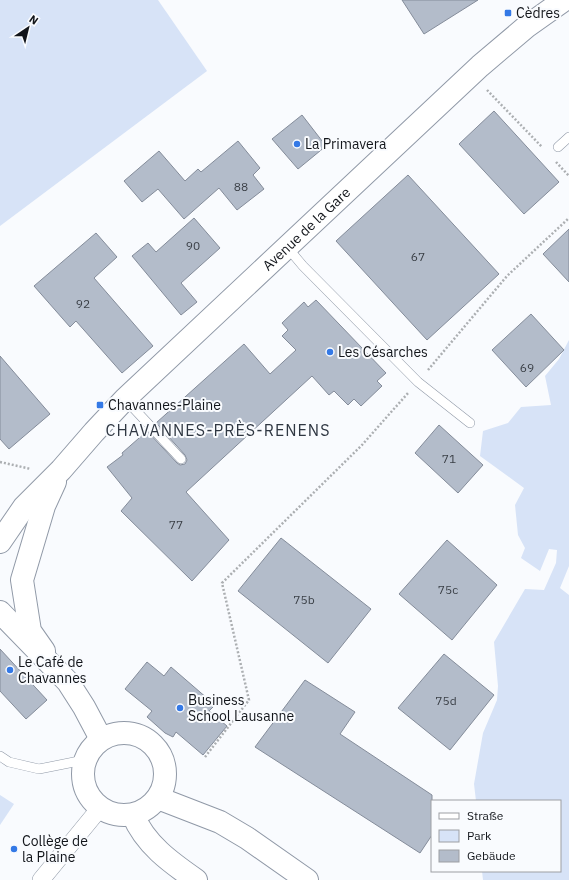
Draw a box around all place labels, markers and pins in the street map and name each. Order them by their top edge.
place label: Cèdres [516,4,560,22]
marker: Cèdres [503,8,513,18]
place label: La Primavera [305,135,387,153]
marker: La Primavera [292,139,302,149]
place label: Les Césarches [338,343,428,361]
marker: Les Césarches [325,347,335,357]
place label: Chavannes-Plaine [108,396,221,414]
marker: Chavannes-Plaine [95,400,105,410]
place label: Le Café de Chavannes [18,653,87,687]
marker: Le Café de Chavannes [5,665,15,675]
place label: Business School Lausanne [188,691,295,725]
marker: Business School Lausanne [175,703,185,713]
place label: Collège de la Plaine [22,832,88,866]
marker: Collège de la Plaine [9,844,19,854]

